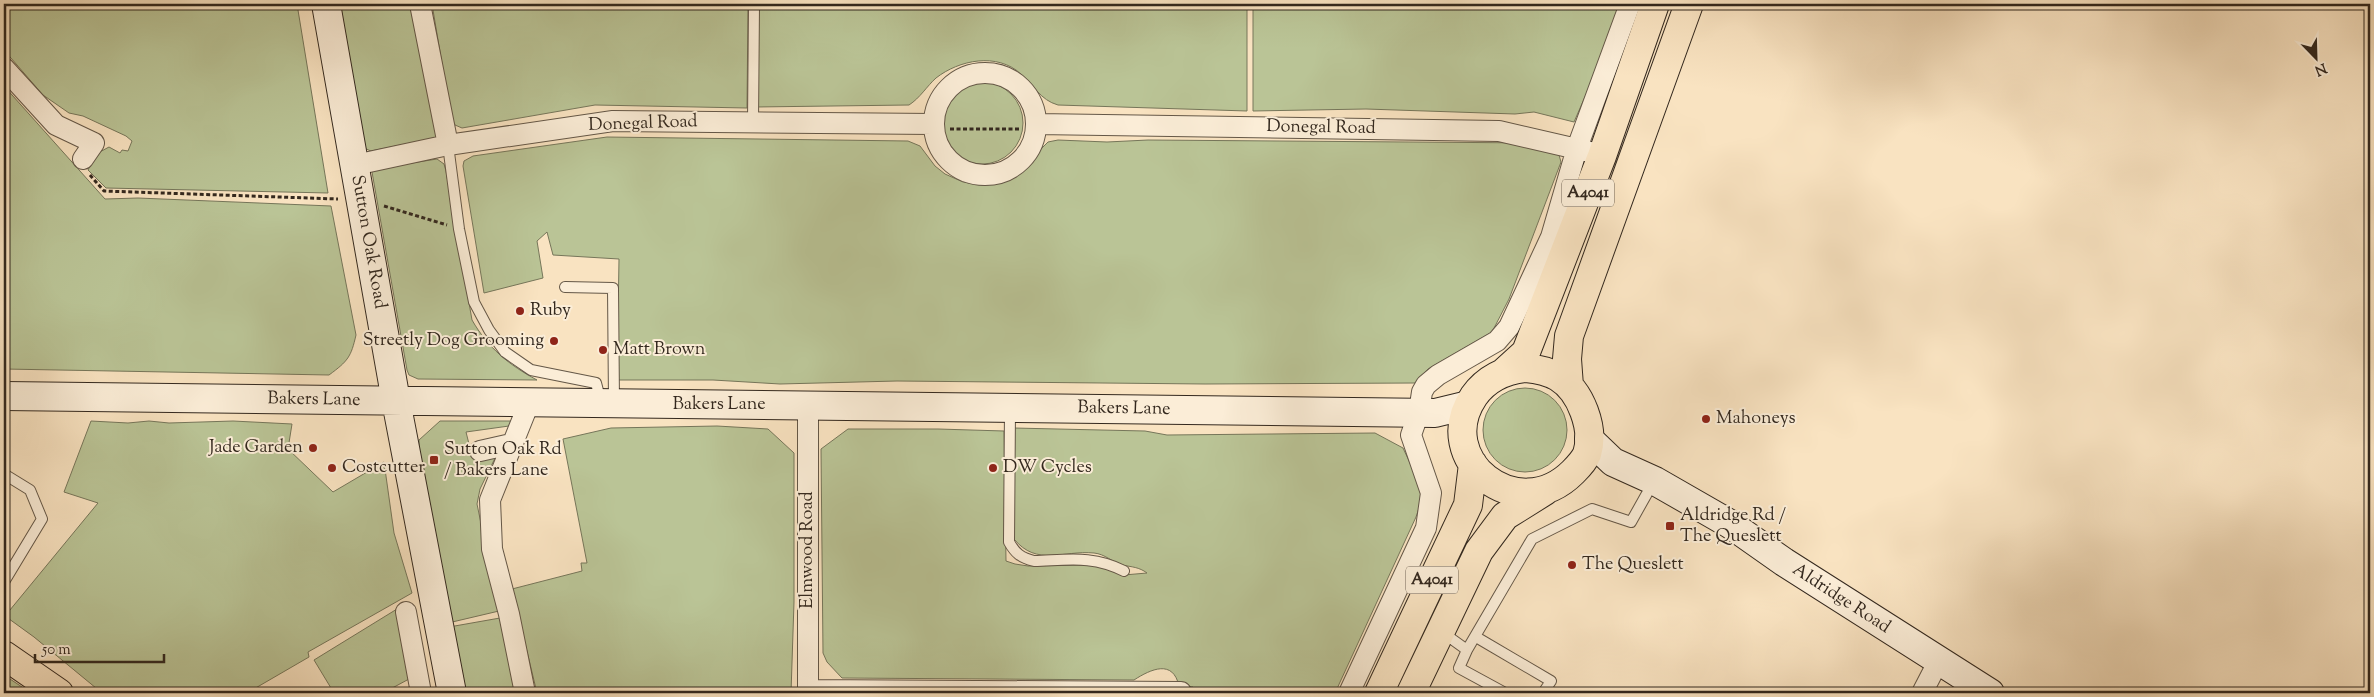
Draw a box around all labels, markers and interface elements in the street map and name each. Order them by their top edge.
north arrow [2292,32,2342,82]
text: N [2311,57,2329,80]
street label: Donegal Road [588,109,698,139]
street label: Donegal Road [1266,114,1376,142]
street label: Sutton Oak Road [343,173,393,311]
road number: A4041 [1562,180,1614,207]
place label: Ruby [530,298,571,324]
marker: Ruby [514,305,526,317]
place label: Streetly Dog Grooming [363,328,544,354]
marker: Streetly Dog Grooming [548,335,560,347]
place label: Matt Brown [613,337,706,363]
marker: Matt Brown [597,344,609,356]
street label: Bakers Lane [267,386,361,414]
street label: Bakers Lane [672,392,766,418]
street label: Bakers Lane [1077,395,1171,423]
place label: Mahoneys [1716,406,1796,432]
marker: Mahoneys [1700,413,1712,425]
place label: Jade Garden [208,435,303,461]
place label: Sutton Oak Rd / Bakers Lane [444,437,562,484]
marker: Jade Garden [307,442,319,454]
marker: Sutton Oak Rd / Bakers Lane [428,454,440,466]
place label: Costcutter [342,455,425,481]
place label: DW Cycles [1003,455,1092,481]
marker: Costcutter [326,462,338,474]
marker: DW Cycles [987,462,999,474]
street label: Elmwood Road [795,491,821,609]
place label: Aldridge Rd / The Queslett [1680,503,1787,550]
marker: Aldridge Rd / The Queslett [1664,520,1676,532]
place label: The Queslett [1582,552,1684,578]
street label: Aldridge Road [1787,557,1895,641]
marker: The Queslett [1566,559,1578,571]
road number: A4041 [1406,566,1458,594]
scale bar [35,632,164,664]
text: 50 m [41,640,71,661]

